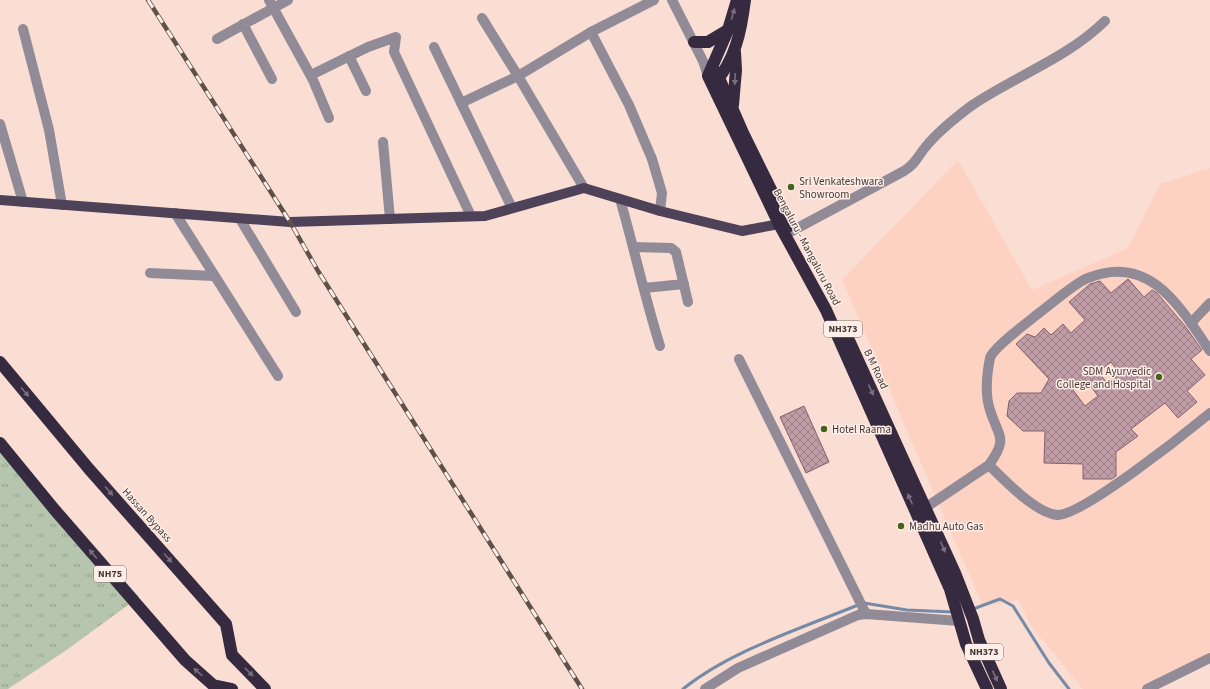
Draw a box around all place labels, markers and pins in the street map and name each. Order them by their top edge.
place label: Sri Venkateshwara Showroom [799,174,883,202]
marker: Sri Venkateshwara Showroom [786,182,796,192]
place label: SDM Ayurvedic College and Hospital [1057,364,1151,392]
marker: SDM Ayurvedic College and Hospital [1154,372,1164,382]
place label: Hotel Raama [832,422,891,437]
marker: Hotel Raama [819,424,829,434]
place label: Madhu Auto Gas [909,519,984,534]
marker: Madhu Auto Gas [896,521,906,531]

